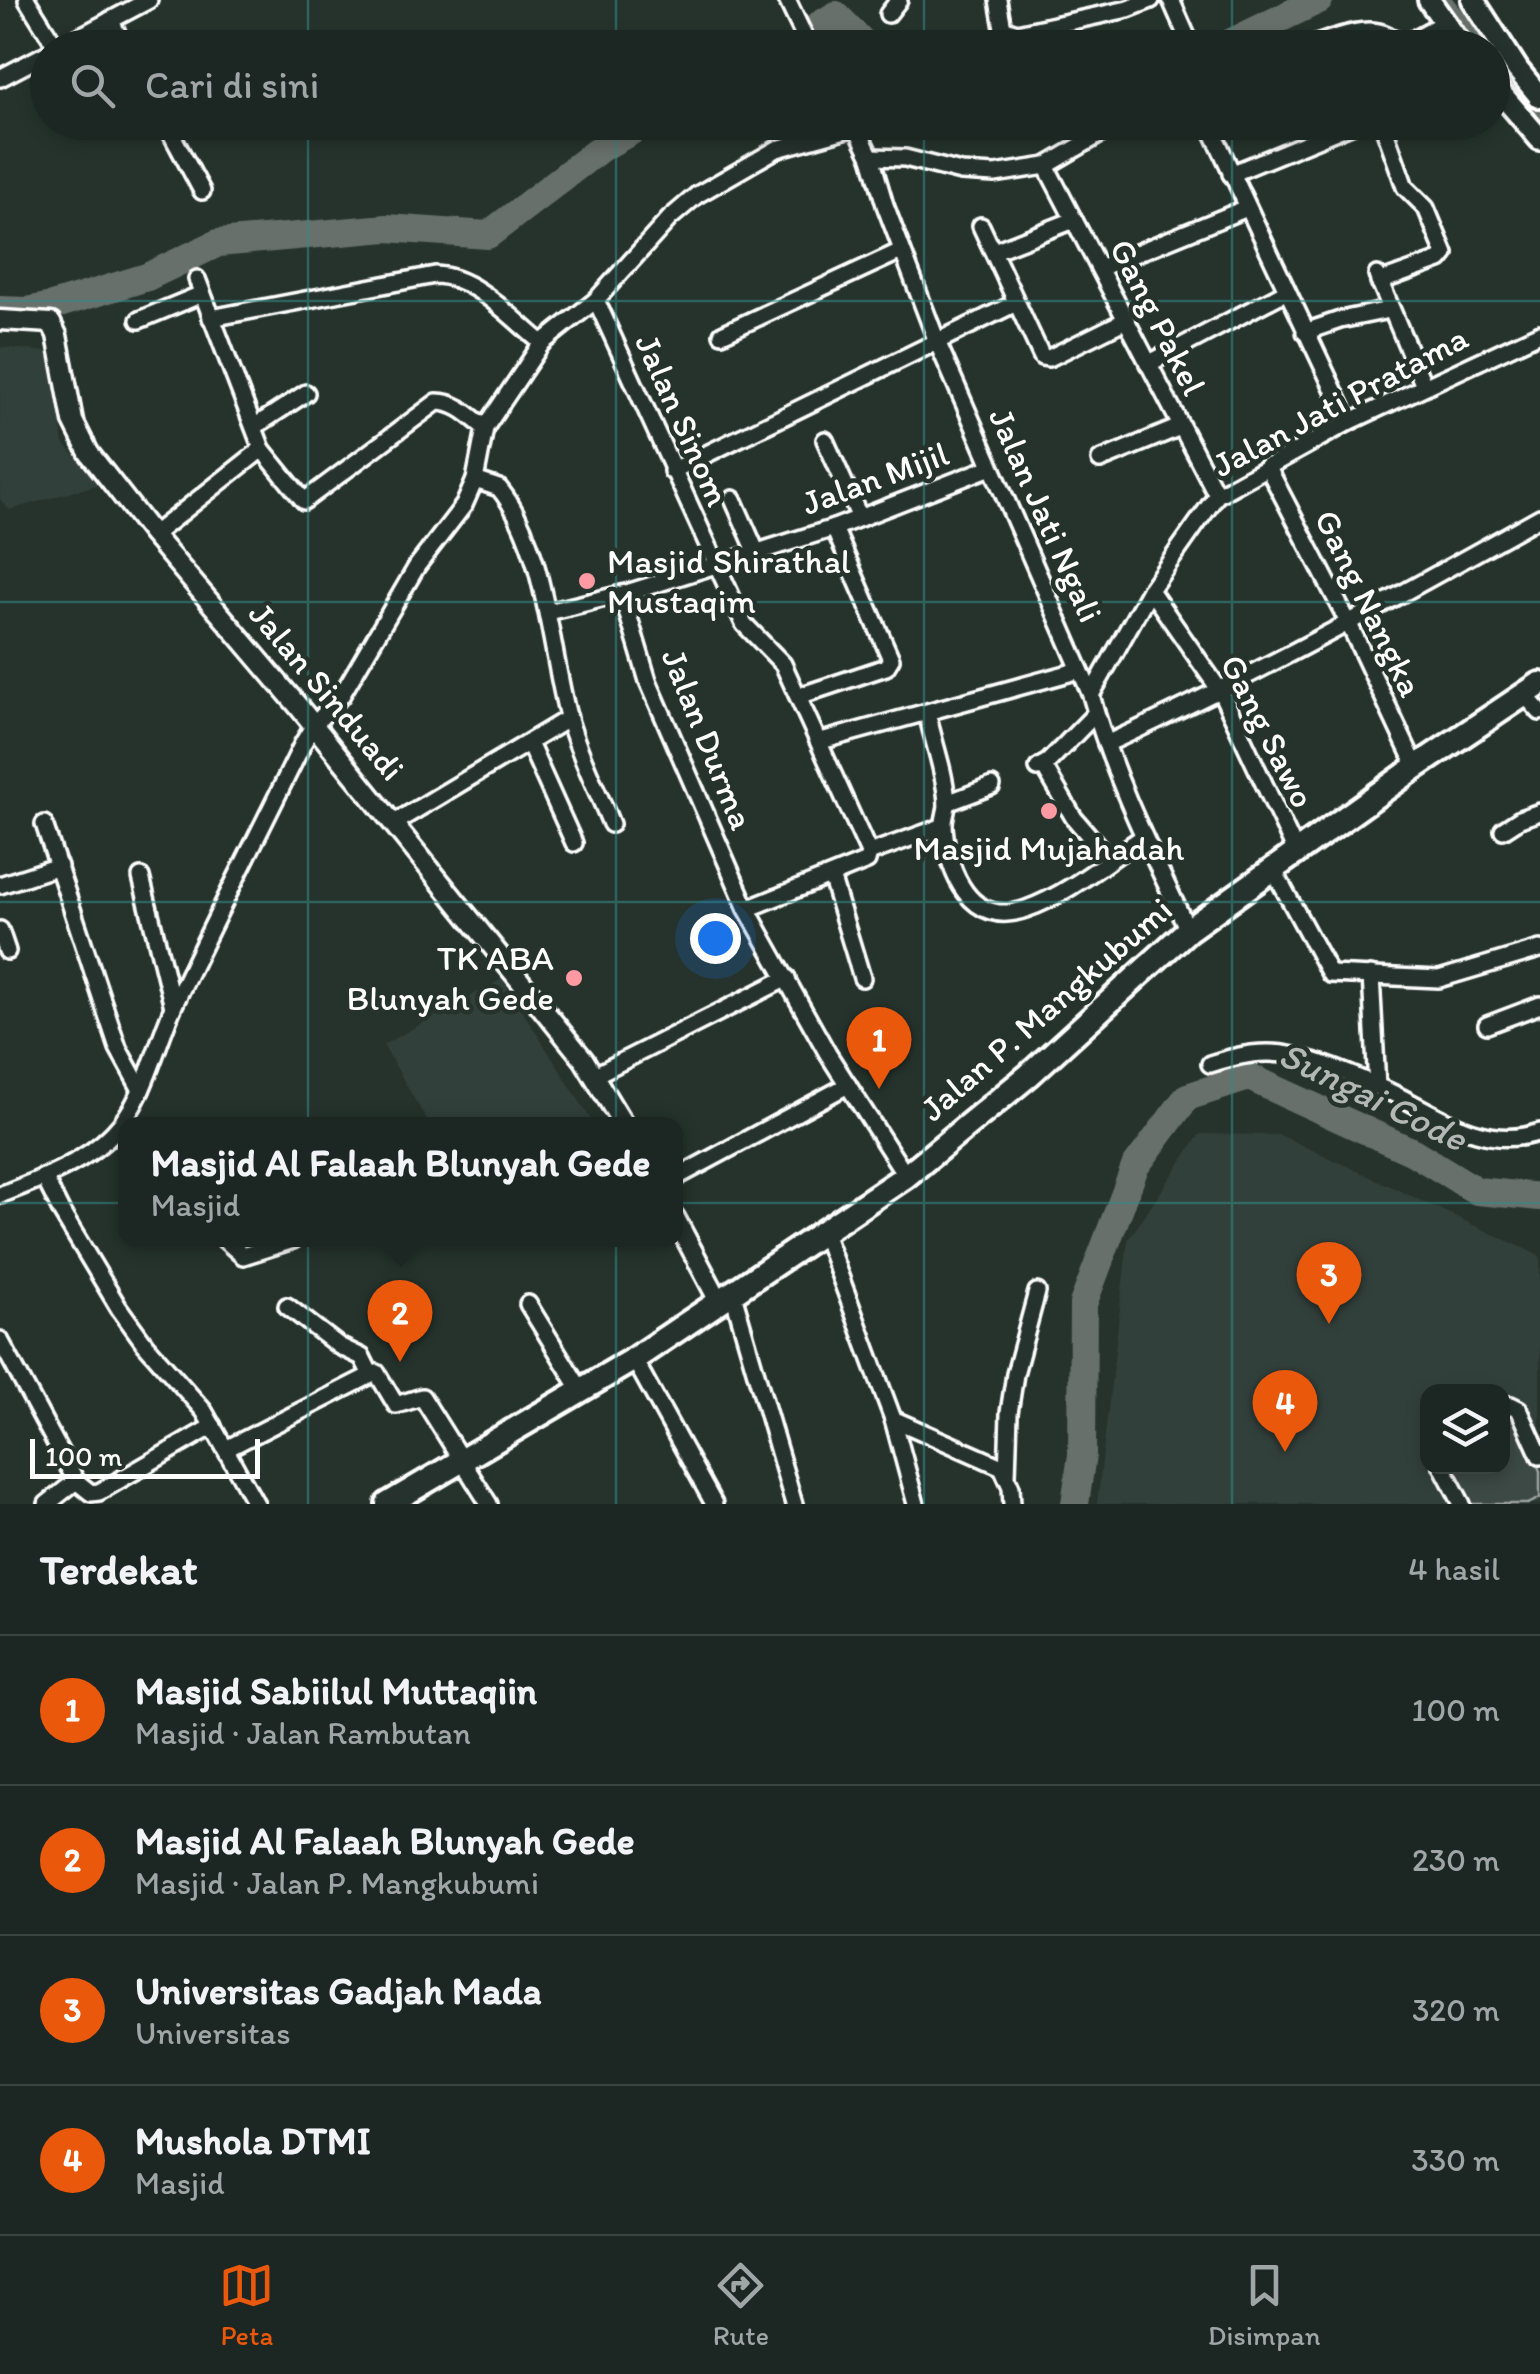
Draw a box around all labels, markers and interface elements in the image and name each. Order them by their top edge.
search box [30,30,1510,140]
icon: search [65,58,120,113]
text: Cari di sini [145,62,319,108]
street label: Gang Pakel [1101,232,1215,402]
street label: Jalan Jati Pratama [1205,316,1475,486]
street label: Jalan Sinom [626,327,740,513]
street label: Jalan Jati Ngali [980,401,1112,629]
street label: Jalan Mijil [796,432,954,524]
street label: Gang Nangka [1306,503,1432,703]
place label: Masjid Shirathal Mustaqim [607,540,851,622]
marker: Masjid Shirathal Mustaqim [576,570,598,592]
street label: Jalan Sinduadi [240,593,414,789]
street label: Jalan Durma [653,642,763,836]
street label: Gang Sawo [1212,647,1324,815]
marker: Masjid Mujahadah [1038,800,1060,822]
place label: Masjid Mujahadah [914,827,1185,869]
street label: Jalan P. Mangkubumi [912,888,1180,1130]
your location [690,913,741,964]
place label: TK ABA Blunyah Gede [347,937,554,1019]
marker: TK ABA Blunyah Gede [563,967,585,989]
pin: 1 [846,1006,912,1089]
water label: Sungai Code [1272,1031,1476,1162]
popup [118,1117,683,1247]
text: Masjid Al Falaah Blunyah Gede [151,1140,650,1186]
text: Masjid [151,1186,240,1224]
pin: 3 [1296,1242,1362,1324]
pin: 2 [368,1280,432,1362]
pin: 4 [1252,1370,1318,1452]
map controls [1420,1384,1510,1474]
button: layers [1420,1384,1510,1474]
scale bar [30,1434,260,1478]
text: 100 m [45,1439,122,1473]
text: Terdekat [40,1544,198,1595]
text: 4 hasil [1408,1550,1500,1588]
text: Masjid Sabiilul Muttaqiin [135,1668,537,1714]
text: 1 [65,1691,80,1729]
text: 100 m [1412,1691,1500,1729]
text: Masjid · Jalan Rambutan [135,1714,471,1752]
text: Masjid Al Falaah Blunyah Gede [135,1818,635,1864]
text: 2 [64,1841,81,1879]
text: 230 m [1412,1841,1500,1879]
text: Masjid · Jalan P. Mangkubumi [135,1864,539,1902]
text: Universitas Gadjah Mada [135,1968,541,2014]
text: 3 [64,1991,81,2029]
text: 320 m [1412,1991,1500,2029]
text: Universitas [135,2014,291,2052]
text: Mushola DTMI [135,2118,371,2164]
text: 4 [63,2141,82,2179]
text: 330 m [1411,2141,1500,2179]
text: Masjid [135,2164,225,2202]
tab: Peta [219,2258,274,2352]
tab: Rute [713,2258,769,2352]
tab: Disimpan [1208,2258,1321,2352]

